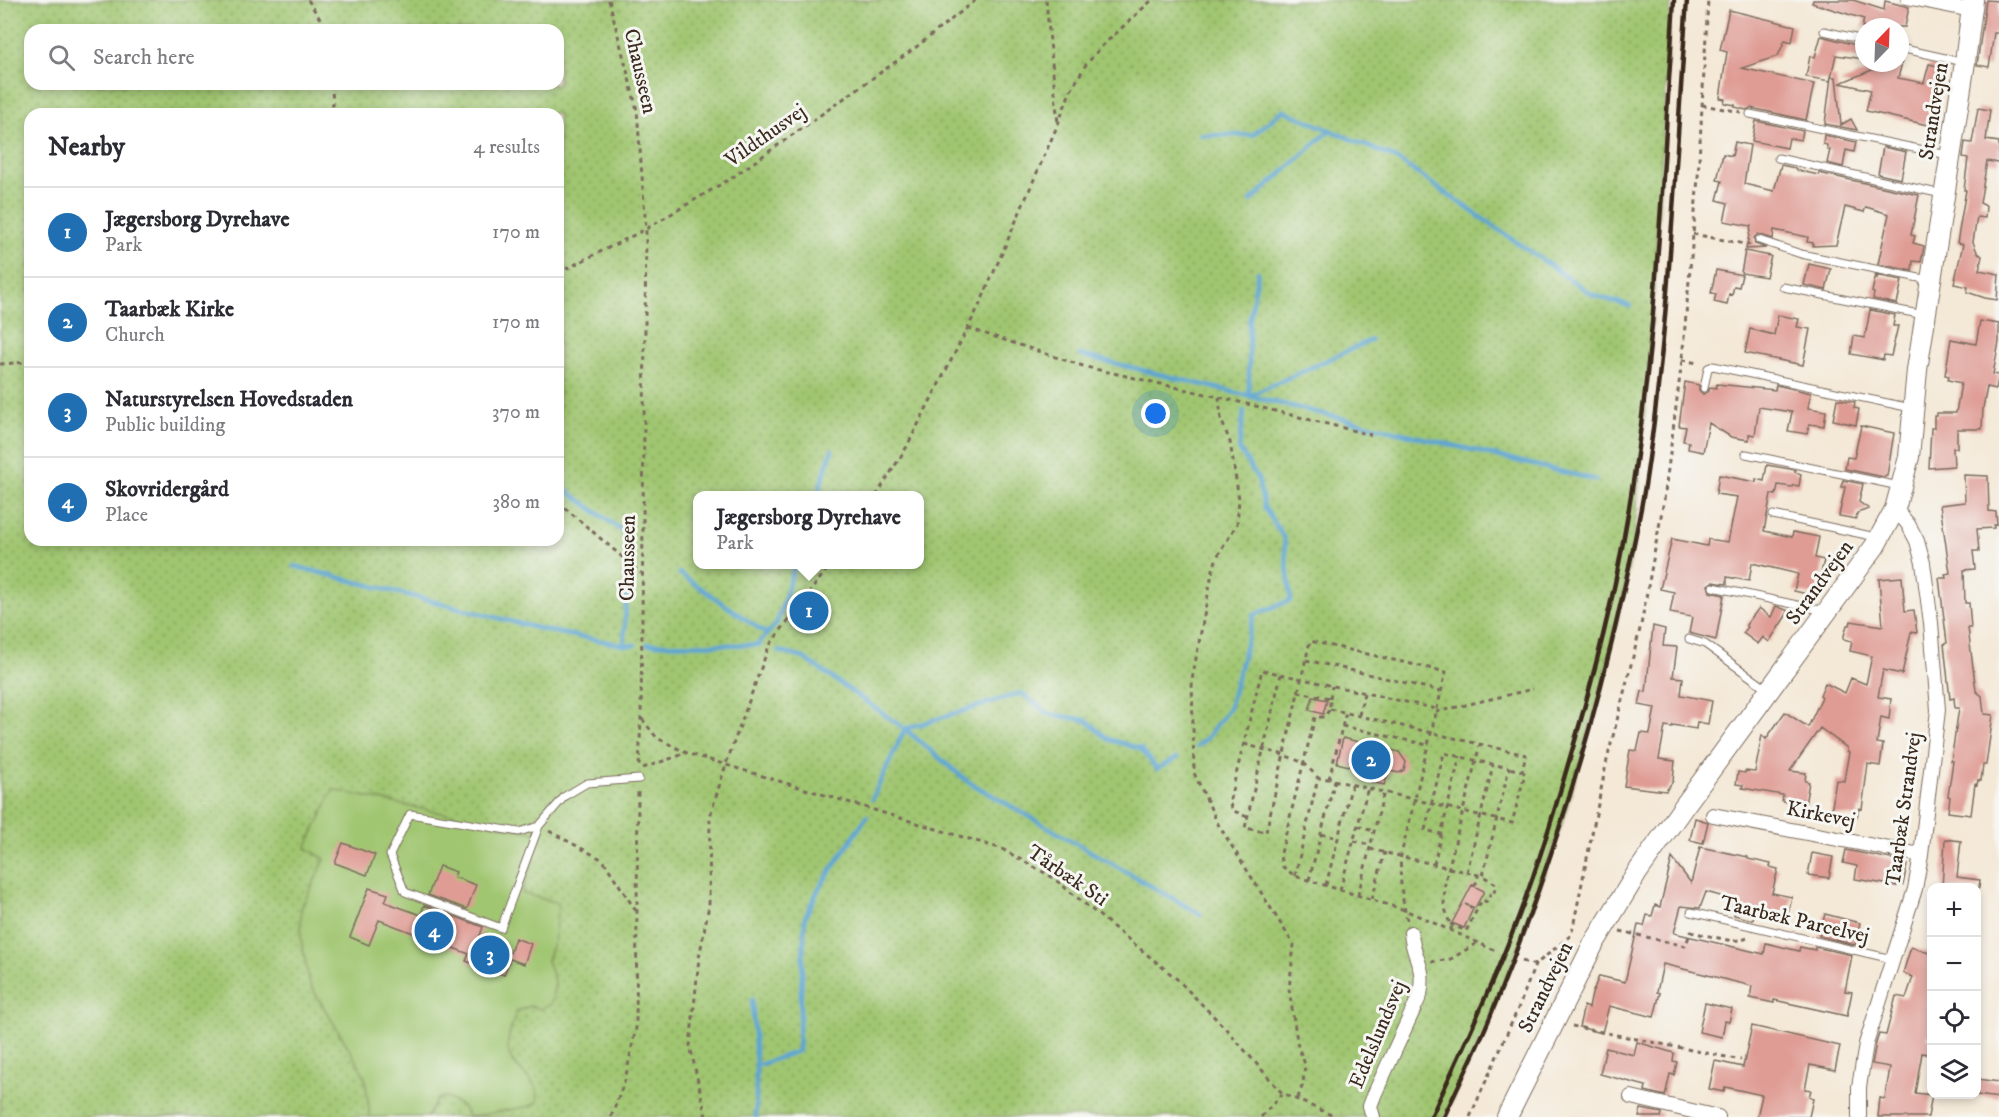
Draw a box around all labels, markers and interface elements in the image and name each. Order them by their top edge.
north arrow [1855,18,1909,72]
search box [24,24,564,90]
street label: Chausseen [618,26,662,116]
icon: search [45,41,78,74]
text: Search here [93,44,195,71]
street label: Strandvejen [1913,61,1955,162]
street label: Vildthusvej [719,98,811,174]
text: Nearby [48,131,125,164]
text: 4 results [473,135,540,160]
text: Jægersborg Dyrehave [105,206,290,233]
text: 1 [64,220,71,245]
text: 170 m [492,220,540,245]
text: Park [105,233,142,258]
text: Taarbæk Kirke [105,296,234,323]
text: 2 [63,310,72,335]
text: 170 m [492,310,540,335]
text: Church [105,323,165,348]
text: Naturstyrelsen Hovedstaden [105,386,353,413]
your location [1141,399,1170,428]
text: 3 [64,400,71,425]
text: 370 m [492,400,540,425]
text: Public building [105,413,225,438]
text: Skovridergård [105,476,229,503]
text: 4 [62,490,73,515]
text: 380 m [492,490,540,515]
popup [693,491,924,569]
text: Place [105,503,148,528]
text: Jægersborg Dyrehave [716,504,901,531]
street label: Chausseen [614,515,642,601]
text: Park [716,531,754,556]
street label: Strandvejen [1780,535,1859,630]
pin: 1 [790,588,828,634]
street label: Taarbæk Strandvej [1880,730,1928,888]
pin: 2 [1352,738,1390,783]
street label: Kirkevej [1784,796,1858,834]
street label: Tårbæk Sti [1022,839,1113,912]
map controls [1927,883,1981,1099]
button: + [1927,883,1981,937]
street label: Taarbæk Parcelvej [1718,890,1872,950]
pin: 4 [414,908,454,954]
pin: 3 [470,932,510,978]
button: − [1927,937,1981,991]
street label: Strandvejen [1513,938,1579,1037]
street label: Edelslundsvej [1343,976,1412,1092]
button: locate [1927,991,1981,1045]
button: layers [1927,1045,1981,1099]

